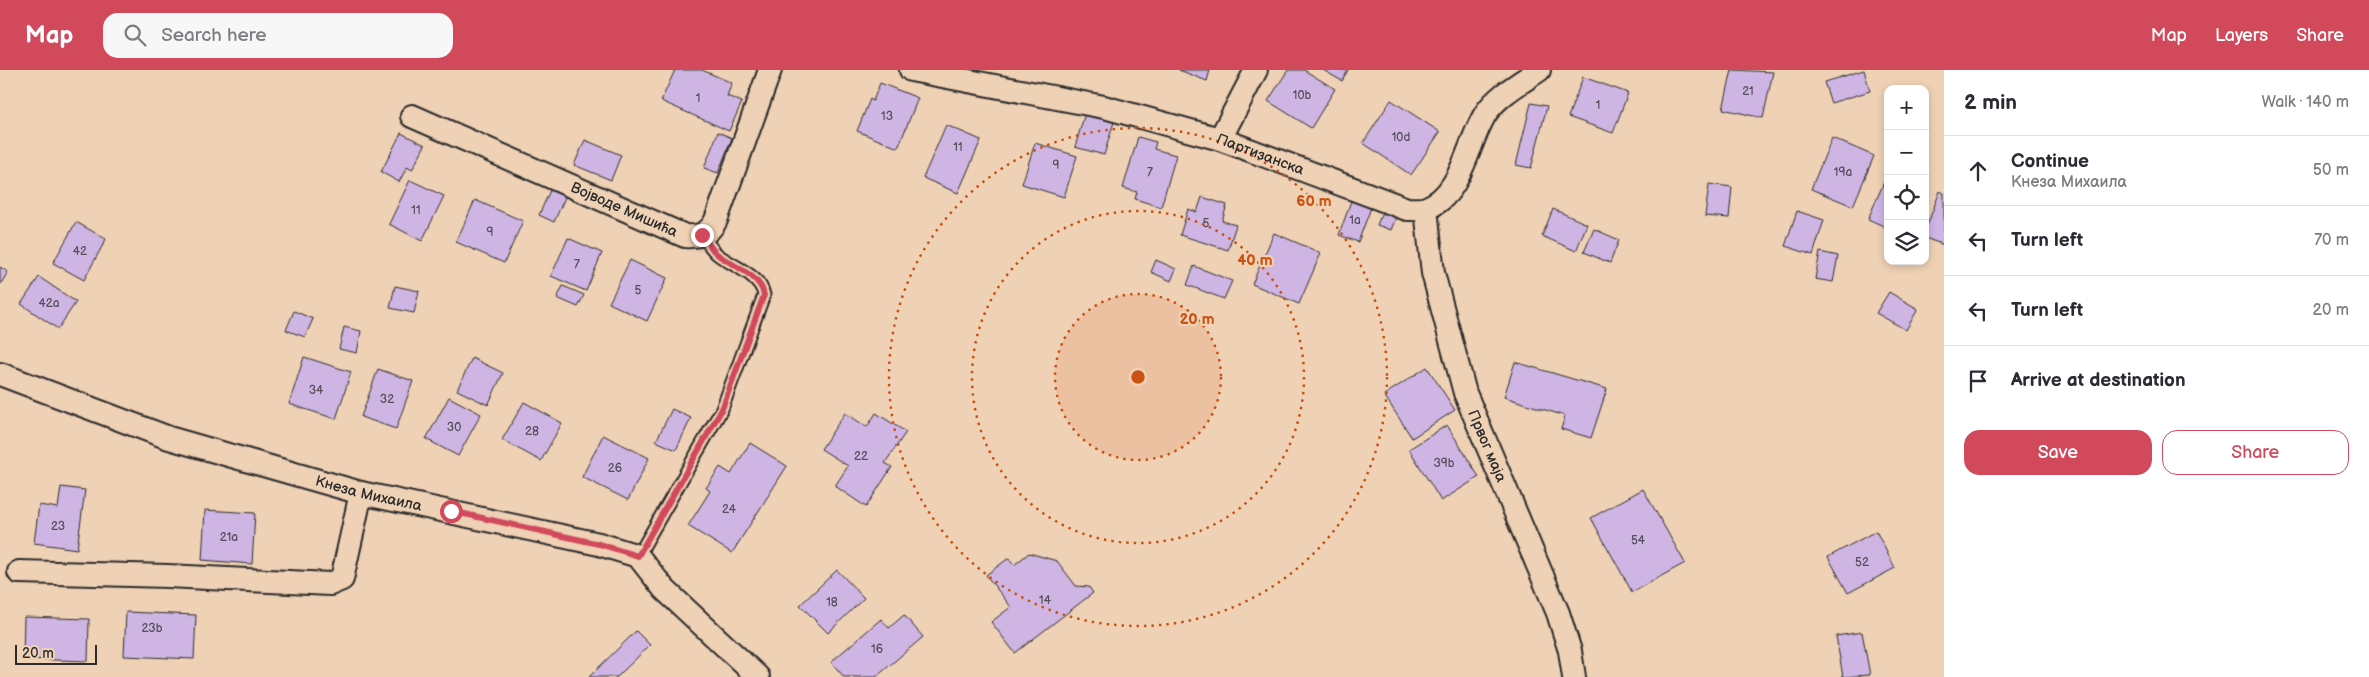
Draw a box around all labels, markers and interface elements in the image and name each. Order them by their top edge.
search box [103,13,453,58]
text: Map [25,21,73,50]
icon: search [121,21,149,49]
text: Search here [161,24,267,47]
text: Map [2151,25,2187,46]
text: Layers [2215,25,2268,46]
text: Share [2296,25,2344,46]
house number: 21 [1742,84,1754,99]
map controls [1884,85,1929,265]
button: + [1884,85,1929,130]
house number: 10b [1293,88,1311,103]
text: 2 min [1964,90,2017,115]
house number: 1 [696,91,700,106]
text: Walk · 140 m [2262,93,2349,112]
house number: 1 [1596,98,1600,113]
house number: 13 [881,109,893,124]
street label: Партизанска [1214,129,1307,179]
house number: 10d [1392,130,1410,145]
button: − [1884,130,1929,175]
house number: 11 [953,140,963,155]
text: Continue [2011,150,2089,173]
icon: ahead [1964,157,1992,185]
house number: 9 [1053,158,1060,173]
text: 50 m [2313,161,2349,180]
house number: 7 [1147,165,1153,180]
house number: 19a [1834,165,1852,180]
text: Кнеза Михаила [2011,173,2127,192]
button: locate [1884,175,1929,220]
street label: Војводе Мишића [568,178,681,241]
text: 60 m [1296,192,1332,211]
house number: 11 [411,203,421,218]
house number: 1a [1349,213,1361,228]
house number: 5 [1203,216,1210,231]
button: layers [1884,220,1929,265]
route end [691,224,714,247]
house number: 9 [487,225,494,240]
icon: left [1964,227,1992,255]
text: Turn left [2011,229,2083,252]
text: 70 m [2314,231,2349,250]
house number: 42 [73,244,87,259]
text: 40 m [1237,251,1273,270]
house number: 7 [574,257,580,272]
house number: 5 [635,283,642,298]
house number: 42a [38,296,60,311]
icon: left [1964,297,1992,325]
text: Turn left [2011,299,2083,322]
text: 20 m [2313,301,2349,320]
text: 20 m [1180,310,1215,329]
icon: arrive [1964,367,1992,395]
centre of rings [1129,368,1147,386]
text: Arrive at destination [2011,369,2186,392]
house number: 34 [309,383,324,398]
house number: 32 [380,392,394,407]
street label: Првог маја [1464,407,1511,485]
house number: 30 [447,420,461,435]
house number: 28 [525,424,539,439]
button: Save [1964,430,2152,475]
button: Share [2162,430,2349,475]
house number: 22 [854,449,868,464]
house number: 39b [1433,456,1455,471]
house number: 26 [608,461,622,476]
street label: Кнеза Михаила [313,471,424,515]
route start [440,500,463,523]
house number: 24 [722,502,737,517]
house number: 23 [51,519,65,534]
house number: 21a [220,530,238,545]
house number: 54 [1631,533,1646,548]
house number: 52 [1855,555,1869,570]
house number: 14 [1039,593,1052,608]
house number: 18 [826,595,838,610]
house number: 23b [142,621,163,636]
scale bar [15,642,98,665]
house number: 16 [871,642,883,657]
text: 20 m [22,645,54,662]

